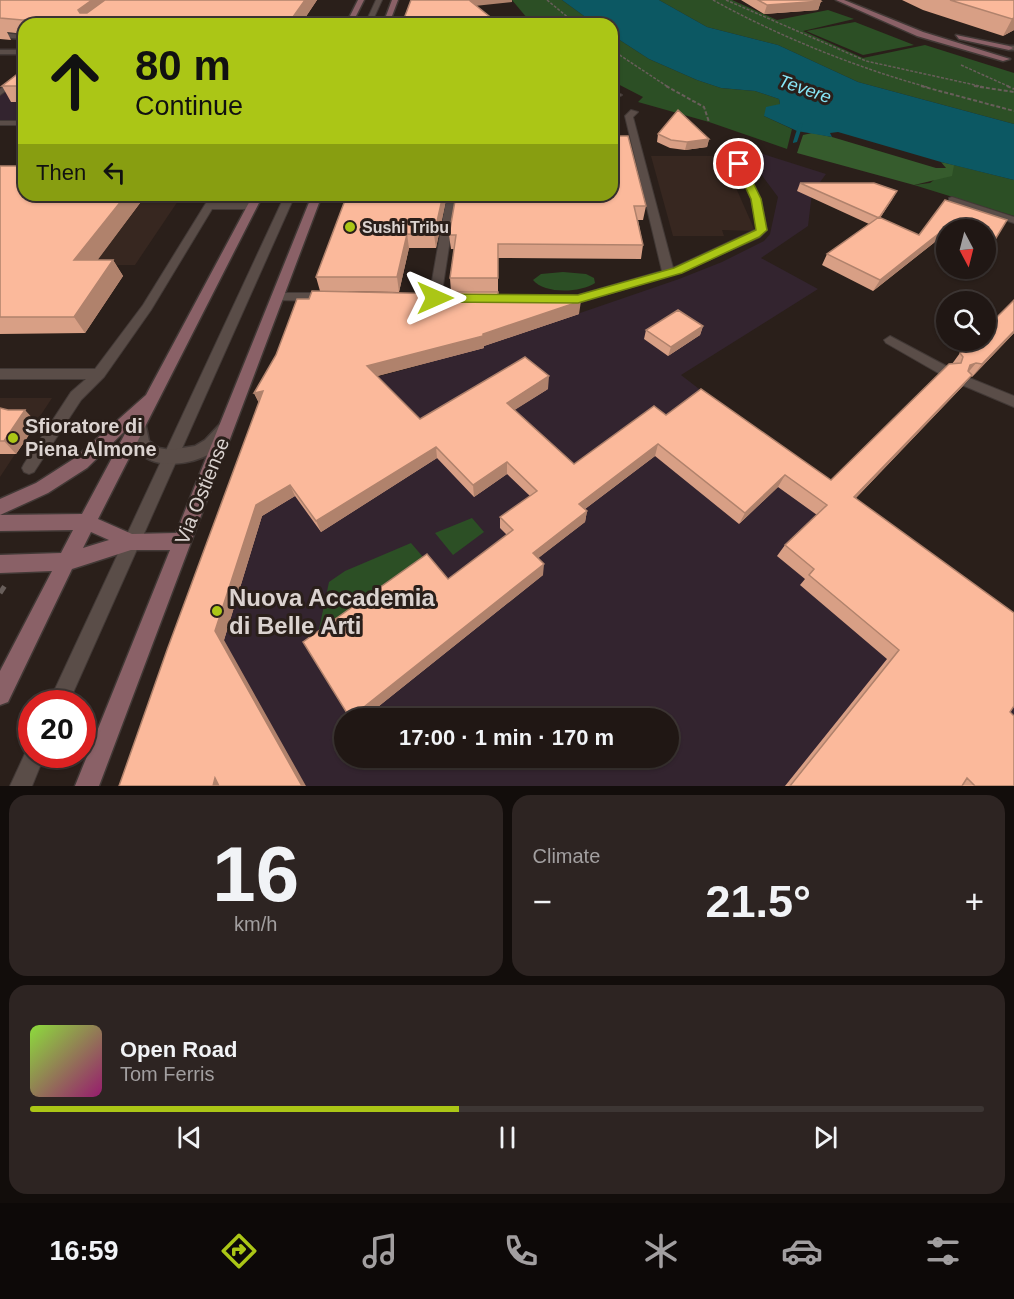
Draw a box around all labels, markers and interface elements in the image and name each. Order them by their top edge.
icon: ahead [36,42,114,120]
text: 80 m [135,42,231,89]
water label: Tevere [776,71,834,107]
text: Continue [135,91,243,121]
pin [713,138,764,189]
icon: arrive [722,147,755,180]
icon: left [98,156,131,189]
text: Then [36,160,86,185]
place label: Sushi Tribu [362,219,449,236]
north arrow [936,219,996,279]
map controls [936,219,996,351]
marker: Sushi Tribu [343,220,357,234]
position arrow [403,266,467,330]
button: search [936,291,996,351]
place label: Sfioratore di Piena Almone [25,415,157,460]
marker: Sfioratore di Piena Almone [6,431,20,445]
street label: Via Ostiense [171,434,233,548]
place label: Nuova Accademia di Belle Arti [229,584,436,639]
marker: Nuova Accademia di Belle Arti [210,604,224,618]
speed limit sign: 20 [18,690,96,768]
text: 17:00 · 1 min · 170 m [399,725,614,750]
text: 16 [212,830,299,918]
text: Climate [533,845,600,867]
text: 21.5° [705,876,811,927]
text: − [533,883,552,920]
text: + [965,883,984,920]
text: km/h [234,913,277,935]
text: Open Road [120,1037,237,1062]
text: Tom Ferris [120,1063,214,1085]
icon: previous [173,1121,206,1154]
icon: pause [491,1121,524,1154]
icon: next [809,1121,842,1154]
icon: directions [218,1230,260,1272]
icon: music [359,1230,401,1272]
icon: phone [500,1230,542,1272]
icon: climate [640,1230,682,1272]
icon: car [781,1230,823,1272]
icon: filters [922,1230,964,1272]
text: 16:59 [49,1236,119,1266]

